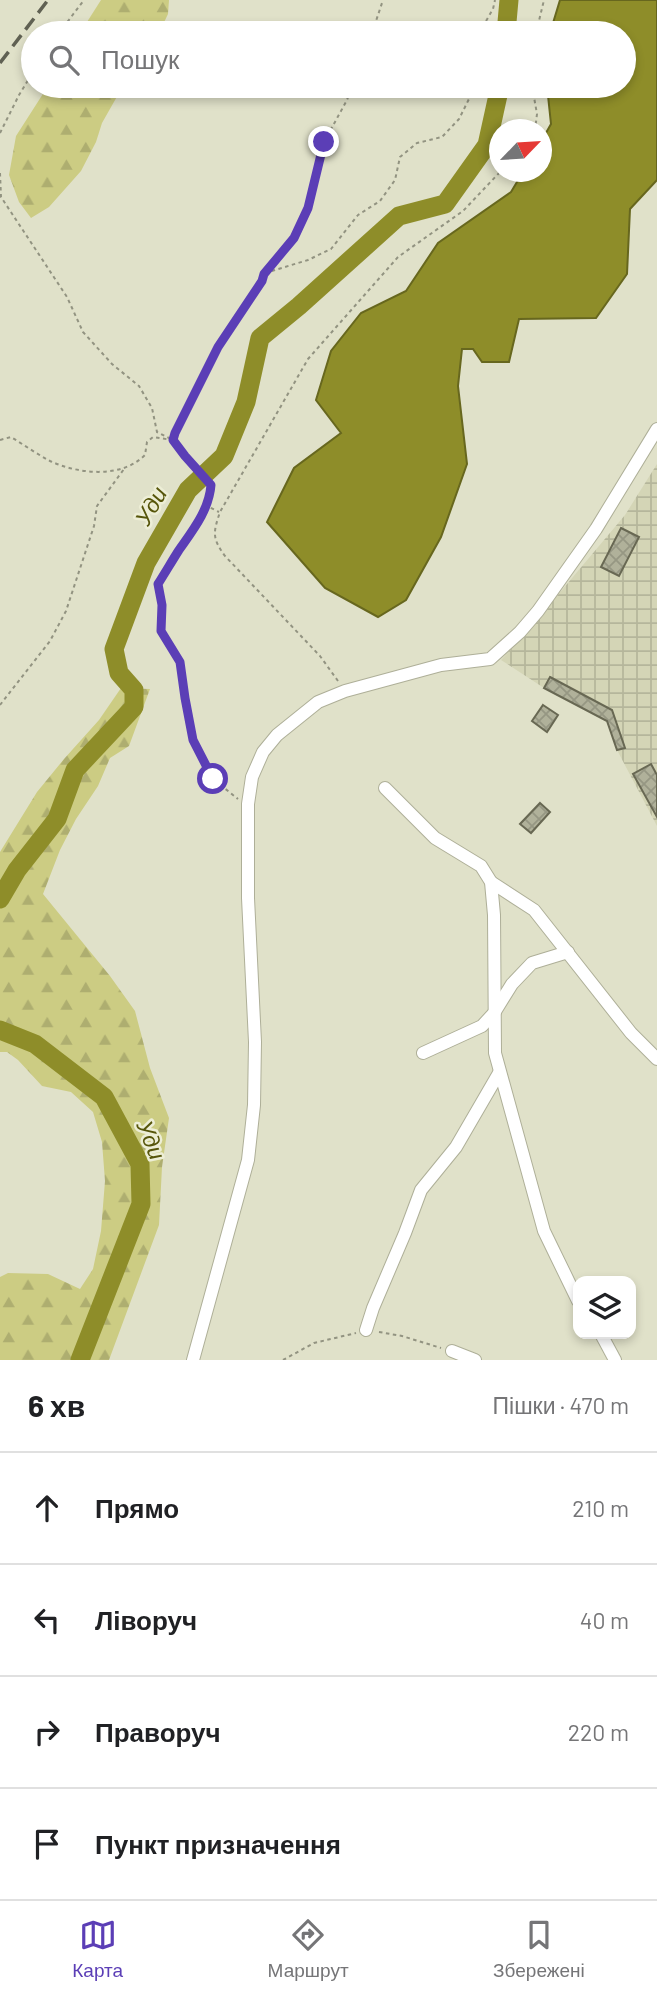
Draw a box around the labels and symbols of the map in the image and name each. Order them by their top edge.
north arrow [489,119,552,182]
route end [308,126,339,157]
water label: Уди [128,481,172,531]
route start [197,763,228,794]
water label: Уди [131,1115,172,1164]

